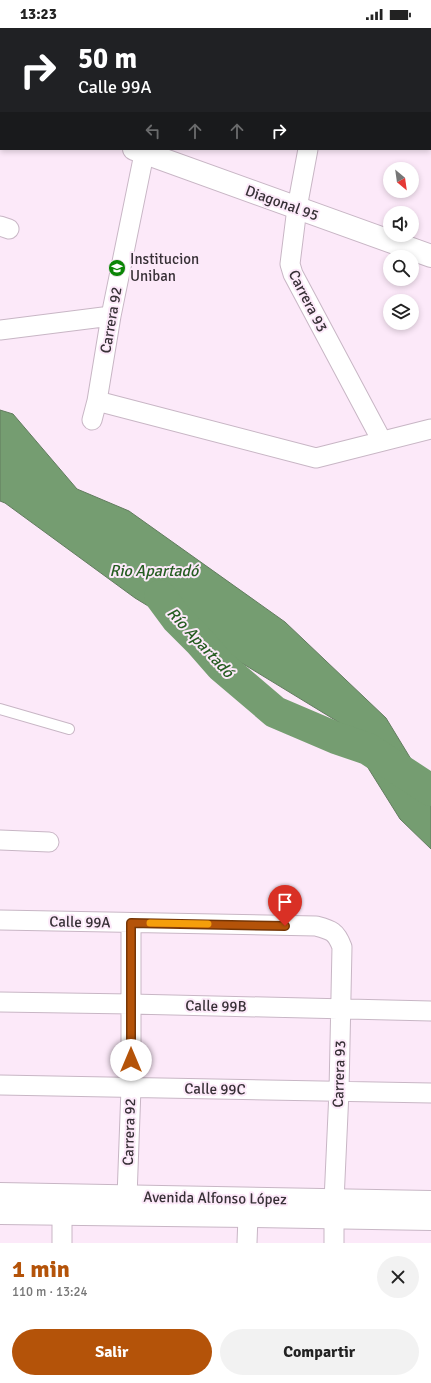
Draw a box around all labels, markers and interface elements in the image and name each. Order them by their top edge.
text: 13:23 [20,5,57,23]
text: 50 m [78,42,137,76]
icon: right [12,44,64,96]
text: Calle 99A [78,76,151,98]
icon: left [142,120,164,142]
icon: ahead [184,120,206,142]
icon: ahead [226,120,248,142]
icon: right [268,120,290,142]
north arrow [383,162,419,198]
map controls [383,162,419,330]
street label: Diagonal 95 [243,181,321,225]
button: sound [383,206,419,242]
place label: Institucion Uniban [130,250,199,285]
button: search [383,250,419,286]
school or university icon: Institucion Uniban [107,258,127,278]
street label: Carrera 93 [285,267,331,335]
street label: Carrera 92 [96,285,126,355]
button: layers [383,294,419,330]
water label: Rio Apartadó [110,561,200,581]
water label: Río Apartadó [163,603,239,683]
pin [268,885,302,926]
icon: arrive [274,891,296,913]
street label: Calle 99A [49,912,111,932]
street label: Calle 99B [185,996,247,1016]
position arrow [110,1039,152,1081]
street label: Carrera 93 [329,1040,349,1108]
street label: Calle 99C [184,1079,246,1099]
street label: Carrera 92 [119,1098,139,1166]
street label: Avenida Alfonso López [143,1188,287,1208]
text: 1 min [12,1254,70,1284]
button: close [377,1256,419,1298]
text: 110 m · 13:24 [12,1284,88,1300]
button: Salir [12,1329,212,1375]
button: Compartir [220,1329,419,1375]

